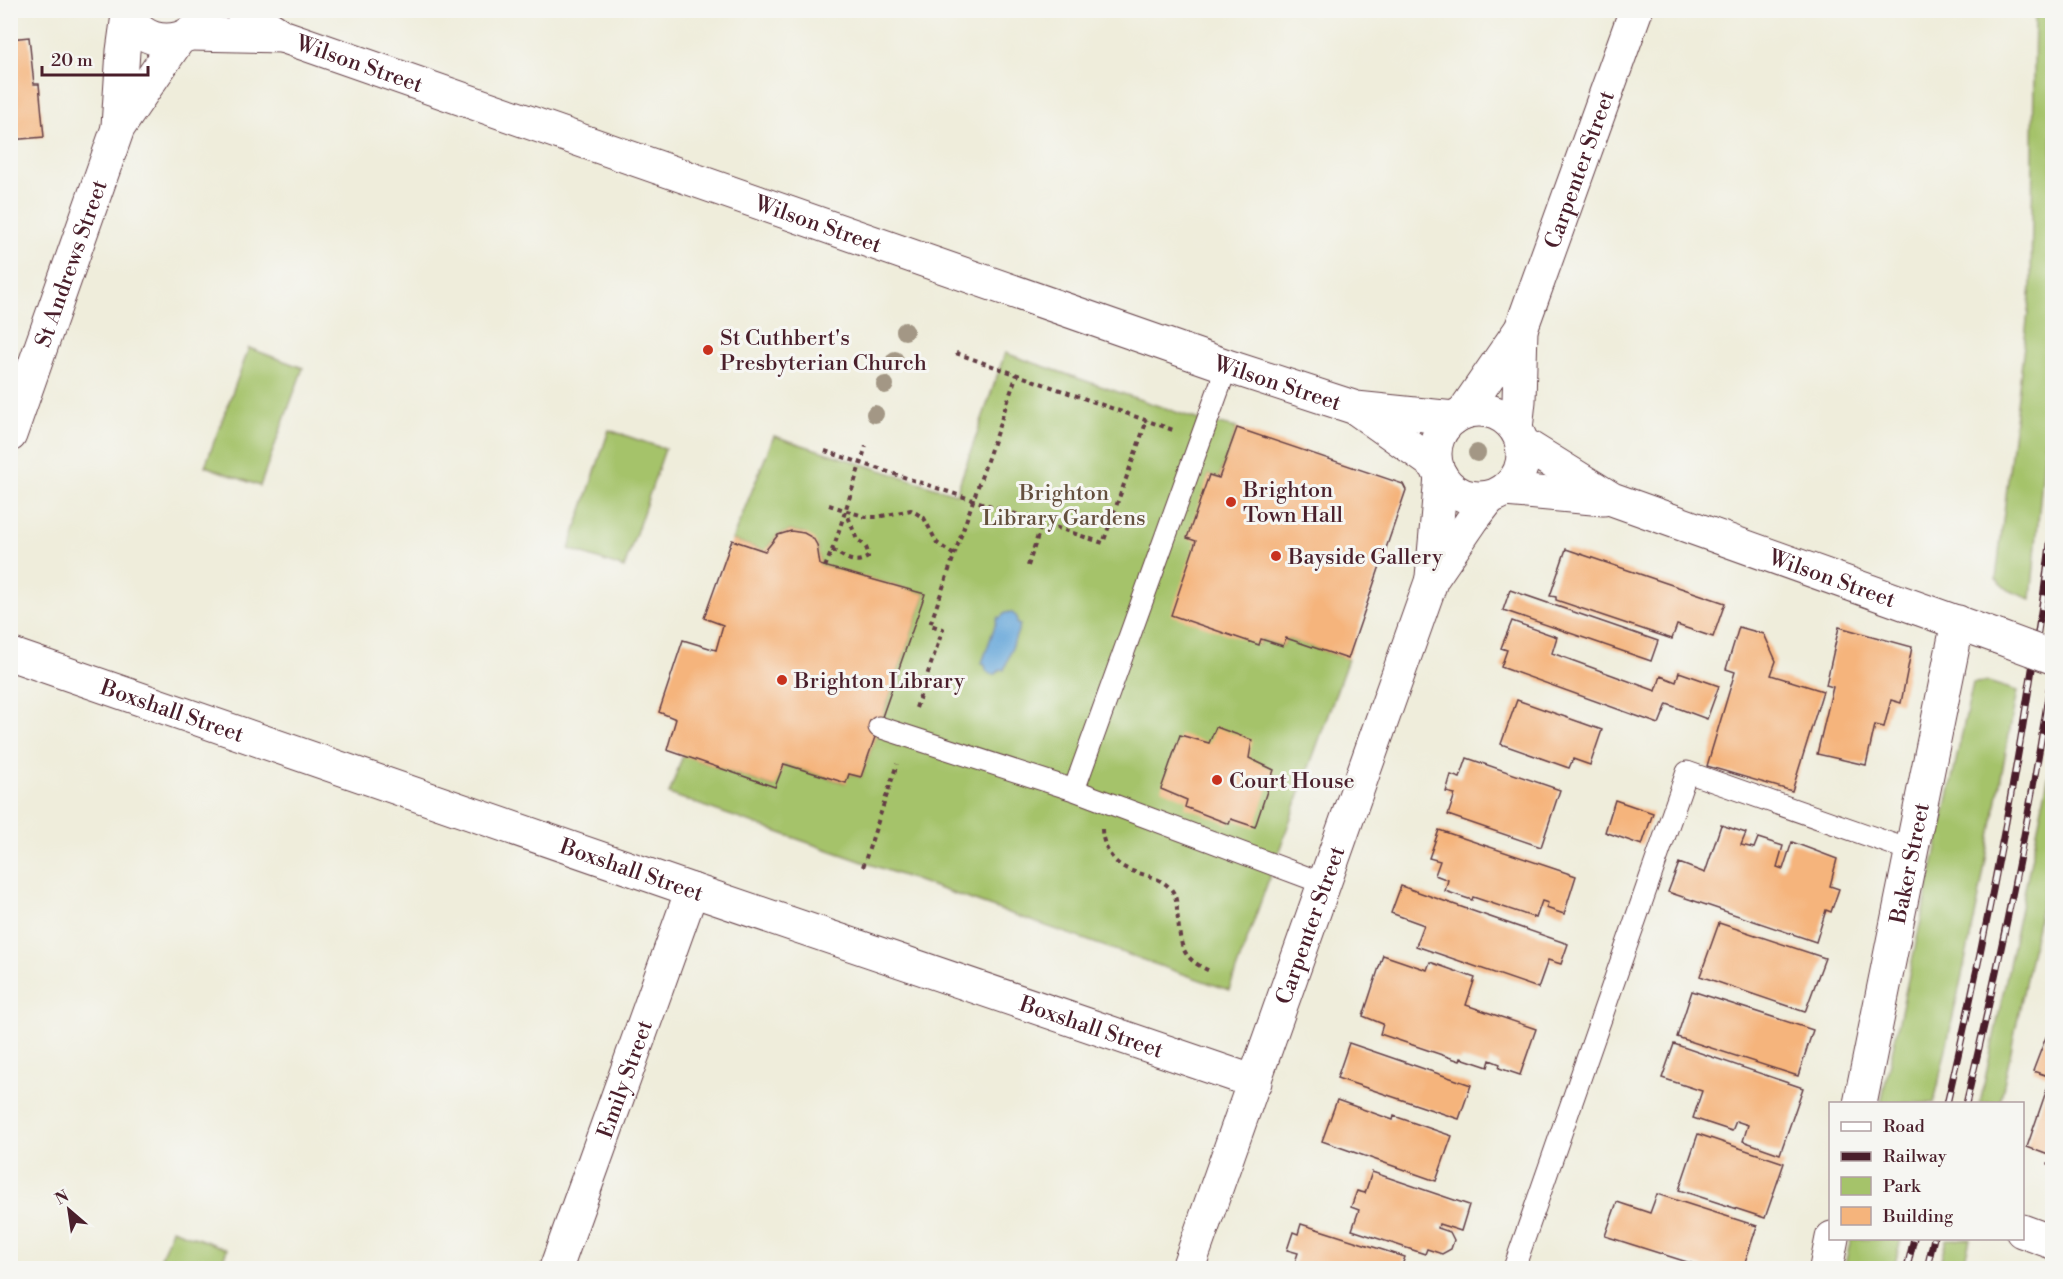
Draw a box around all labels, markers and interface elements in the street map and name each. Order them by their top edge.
street label: Wilson Street [291,30,426,99]
scale bar [42,39,148,77]
text: 20 m [51,49,93,72]
street label: Carpenter Street [1539,87,1621,252]
street label: St Andrews Street [30,176,114,351]
street label: Wilson Street [750,190,885,259]
place label: St Cuthbert's Presbyterian Church [720,325,927,377]
marker: St Cuthbert's Presbyterian Church [701,343,715,357]
street label: Wilson Street [1209,350,1345,417]
place label: Brighton Town Hall [1242,477,1344,529]
park label: Brighton Library Gardens [982,480,1146,532]
marker: Brighton Town Hall [1224,495,1238,509]
place label: Bayside Gallery [1287,544,1443,571]
street label: Wilson Street [1764,544,1899,614]
marker: Bayside Gallery [1269,549,1283,563]
place label: Brighton Library [793,668,965,695]
marker: Brighton Library [775,673,789,687]
street label: Boxshall Street [96,674,247,749]
place label: Court House [1229,768,1355,795]
marker: Court House [1210,773,1224,787]
street label: Baker Street [1885,800,1936,927]
street label: Boxshall Street [555,833,707,908]
street label: Carpenter Street [1270,842,1351,1008]
street label: Boxshall Street [1015,990,1167,1065]
street label: Emily Street [592,1017,659,1142]
legend [1829,1102,2024,1240]
text: Road [1883,1115,1926,1138]
text: Railway [1883,1145,1947,1168]
text: Park [1883,1175,1922,1198]
north arrow [39,1180,99,1240]
text: N [52,1186,73,1210]
text: Building [1882,1205,1954,1228]

